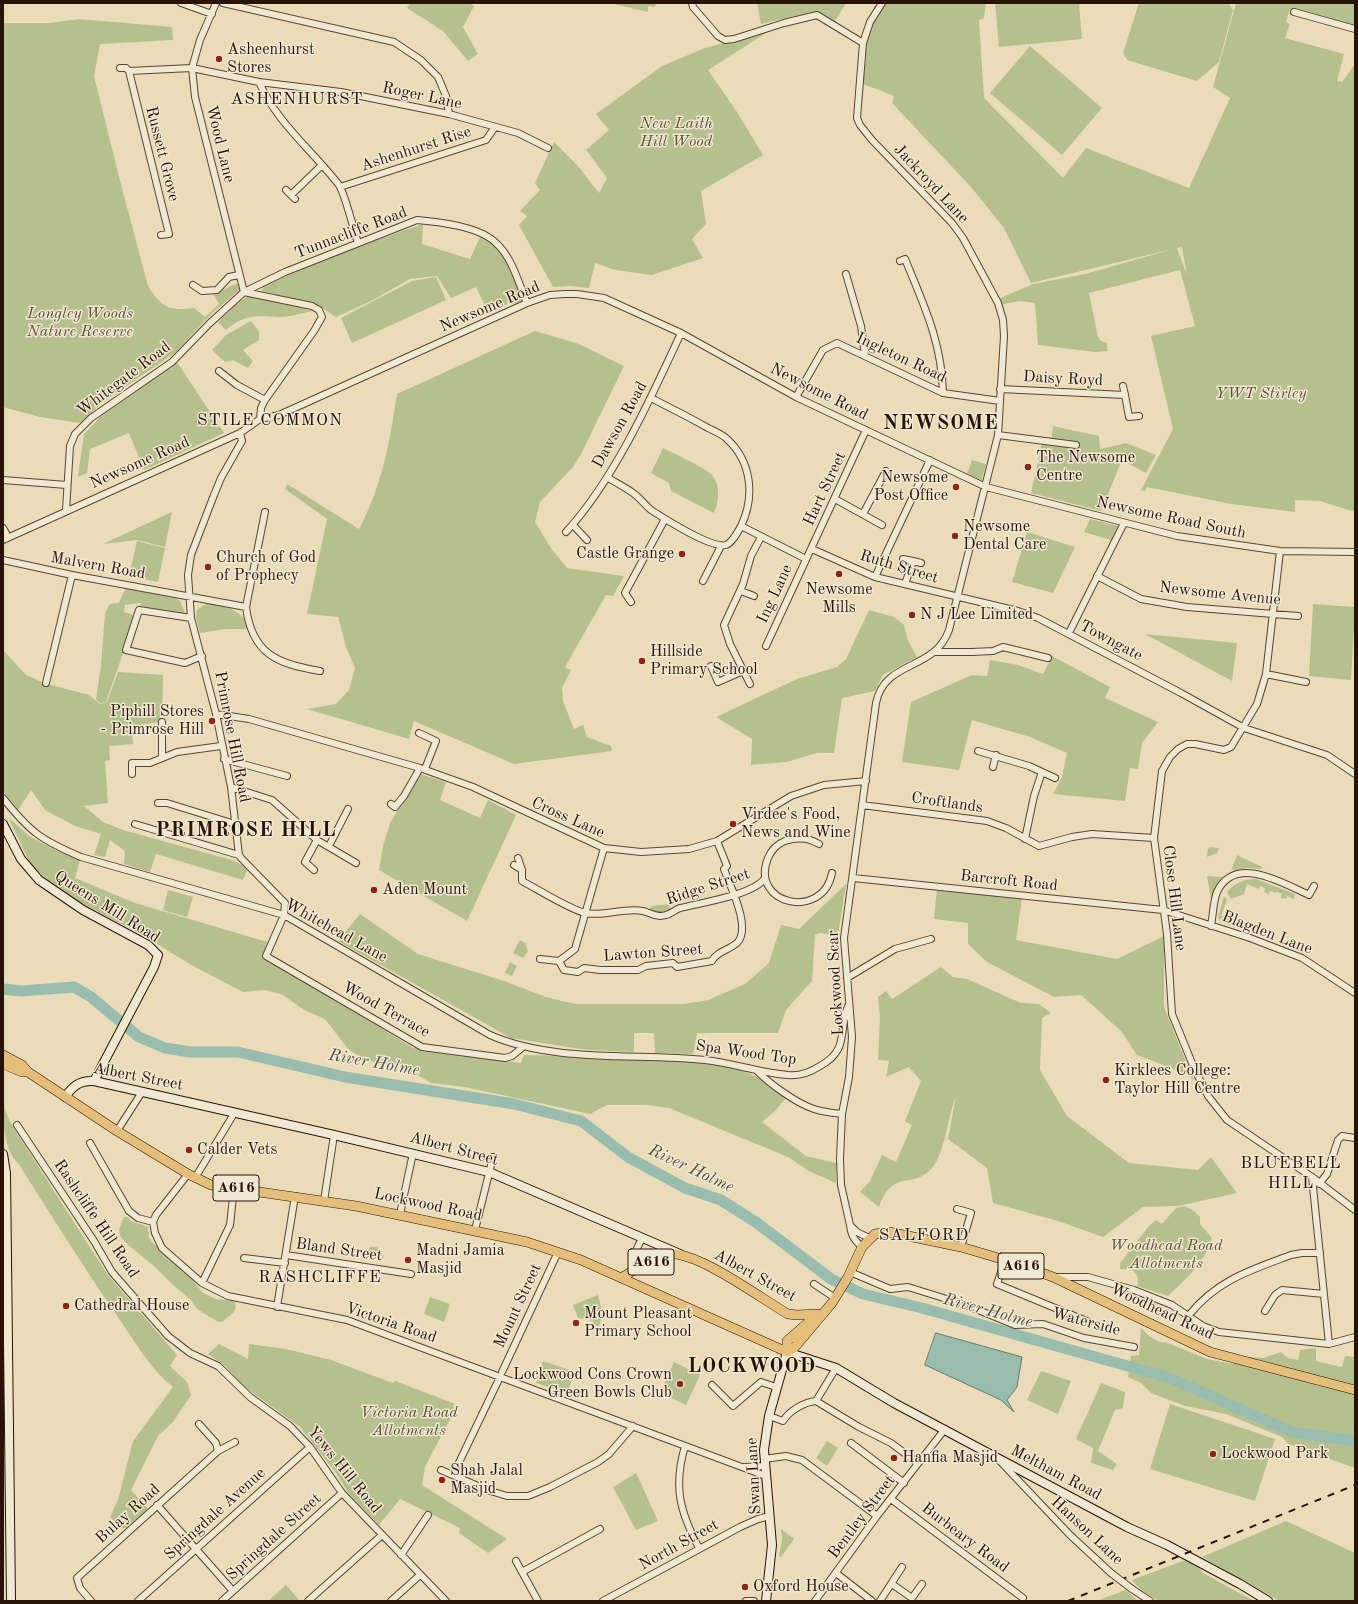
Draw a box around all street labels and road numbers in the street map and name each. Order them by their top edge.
street label: Roger Lane [380,78,464,114]
street label: Wood Lane [201,103,239,185]
street label: Russett Grove [141,104,183,204]
street label: Ashenhurst Rise [358,122,474,176]
street label: Jackroyd Lane [889,140,973,228]
street label: Tunnacliffe Road [292,203,410,263]
street label: Newsome Road [437,277,543,337]
street label: Ingleton Road [853,329,949,387]
street label: Whitegate Road [73,337,175,421]
street label: Newsome Road [767,359,871,425]
street label: Daisy Royd [1023,367,1103,391]
street label: Dawson Road [588,378,652,472]
street label: Newsome Road [87,432,193,494]
street label: Hart Street [799,449,851,529]
street label: Newsome Road South [1094,493,1248,543]
street label: Ruth Street [857,546,941,588]
street label: Malvern Road [49,548,147,584]
street label: Ing Lane [753,562,797,626]
street label: Newsome Avenue [1158,578,1282,610]
street label: Towngate [1076,616,1146,666]
street label: Primrose Hill Road [210,670,254,804]
street label: Croftlands [910,788,984,818]
street label: Cross Lane [528,793,608,843]
street label: Close Hill Lane [1158,844,1190,952]
street label: Ridge Street [664,864,752,910]
street label: Barcroft Road [959,866,1059,896]
street label: Queens Mill Road [51,867,163,947]
street label: Whitehead Lane [281,895,391,967]
street label: Blagden Lane [1219,907,1315,959]
street label: Lockwood Scar [824,930,848,1036]
street label: Lawton Street [603,940,703,966]
street label: Wood Terrace [339,978,433,1042]
street label: Spa Wood Top [694,1036,798,1070]
street label: Albert Street [91,1059,185,1095]
street label: Albert Street [408,1128,500,1170]
street label: Rashcliffe Hill Road [49,1156,143,1282]
road number: A616 [213,1175,259,1201]
street label: Lockwood Road [372,1184,484,1226]
street label: Bland Street [295,1234,383,1266]
street label: Albert Street [710,1246,800,1306]
road number: A616 [628,1249,674,1275]
road number: A616 [998,1253,1044,1279]
street label: Mount Street [490,1261,546,1351]
street label: Woodhead Road [1107,1280,1217,1344]
street label: Victoria Road [343,1298,439,1348]
street label: Waterside [1050,1304,1122,1340]
street label: Yews Hill Road [303,1422,385,1518]
street label: Swan Lane [742,1437,766,1515]
street label: Meltham Road [1007,1441,1105,1505]
street label: Springdale Avenue [160,1464,270,1564]
street label: Bentley Street [824,1471,900,1563]
street label: Bulay Road [92,1480,164,1548]
street label: Springdale Street [223,1489,325,1585]
street label: Hanson Lane [1047,1493,1127,1569]
street label: Burbeary Road [917,1499,1013,1577]
street label: North Street [636,1515,722,1575]

